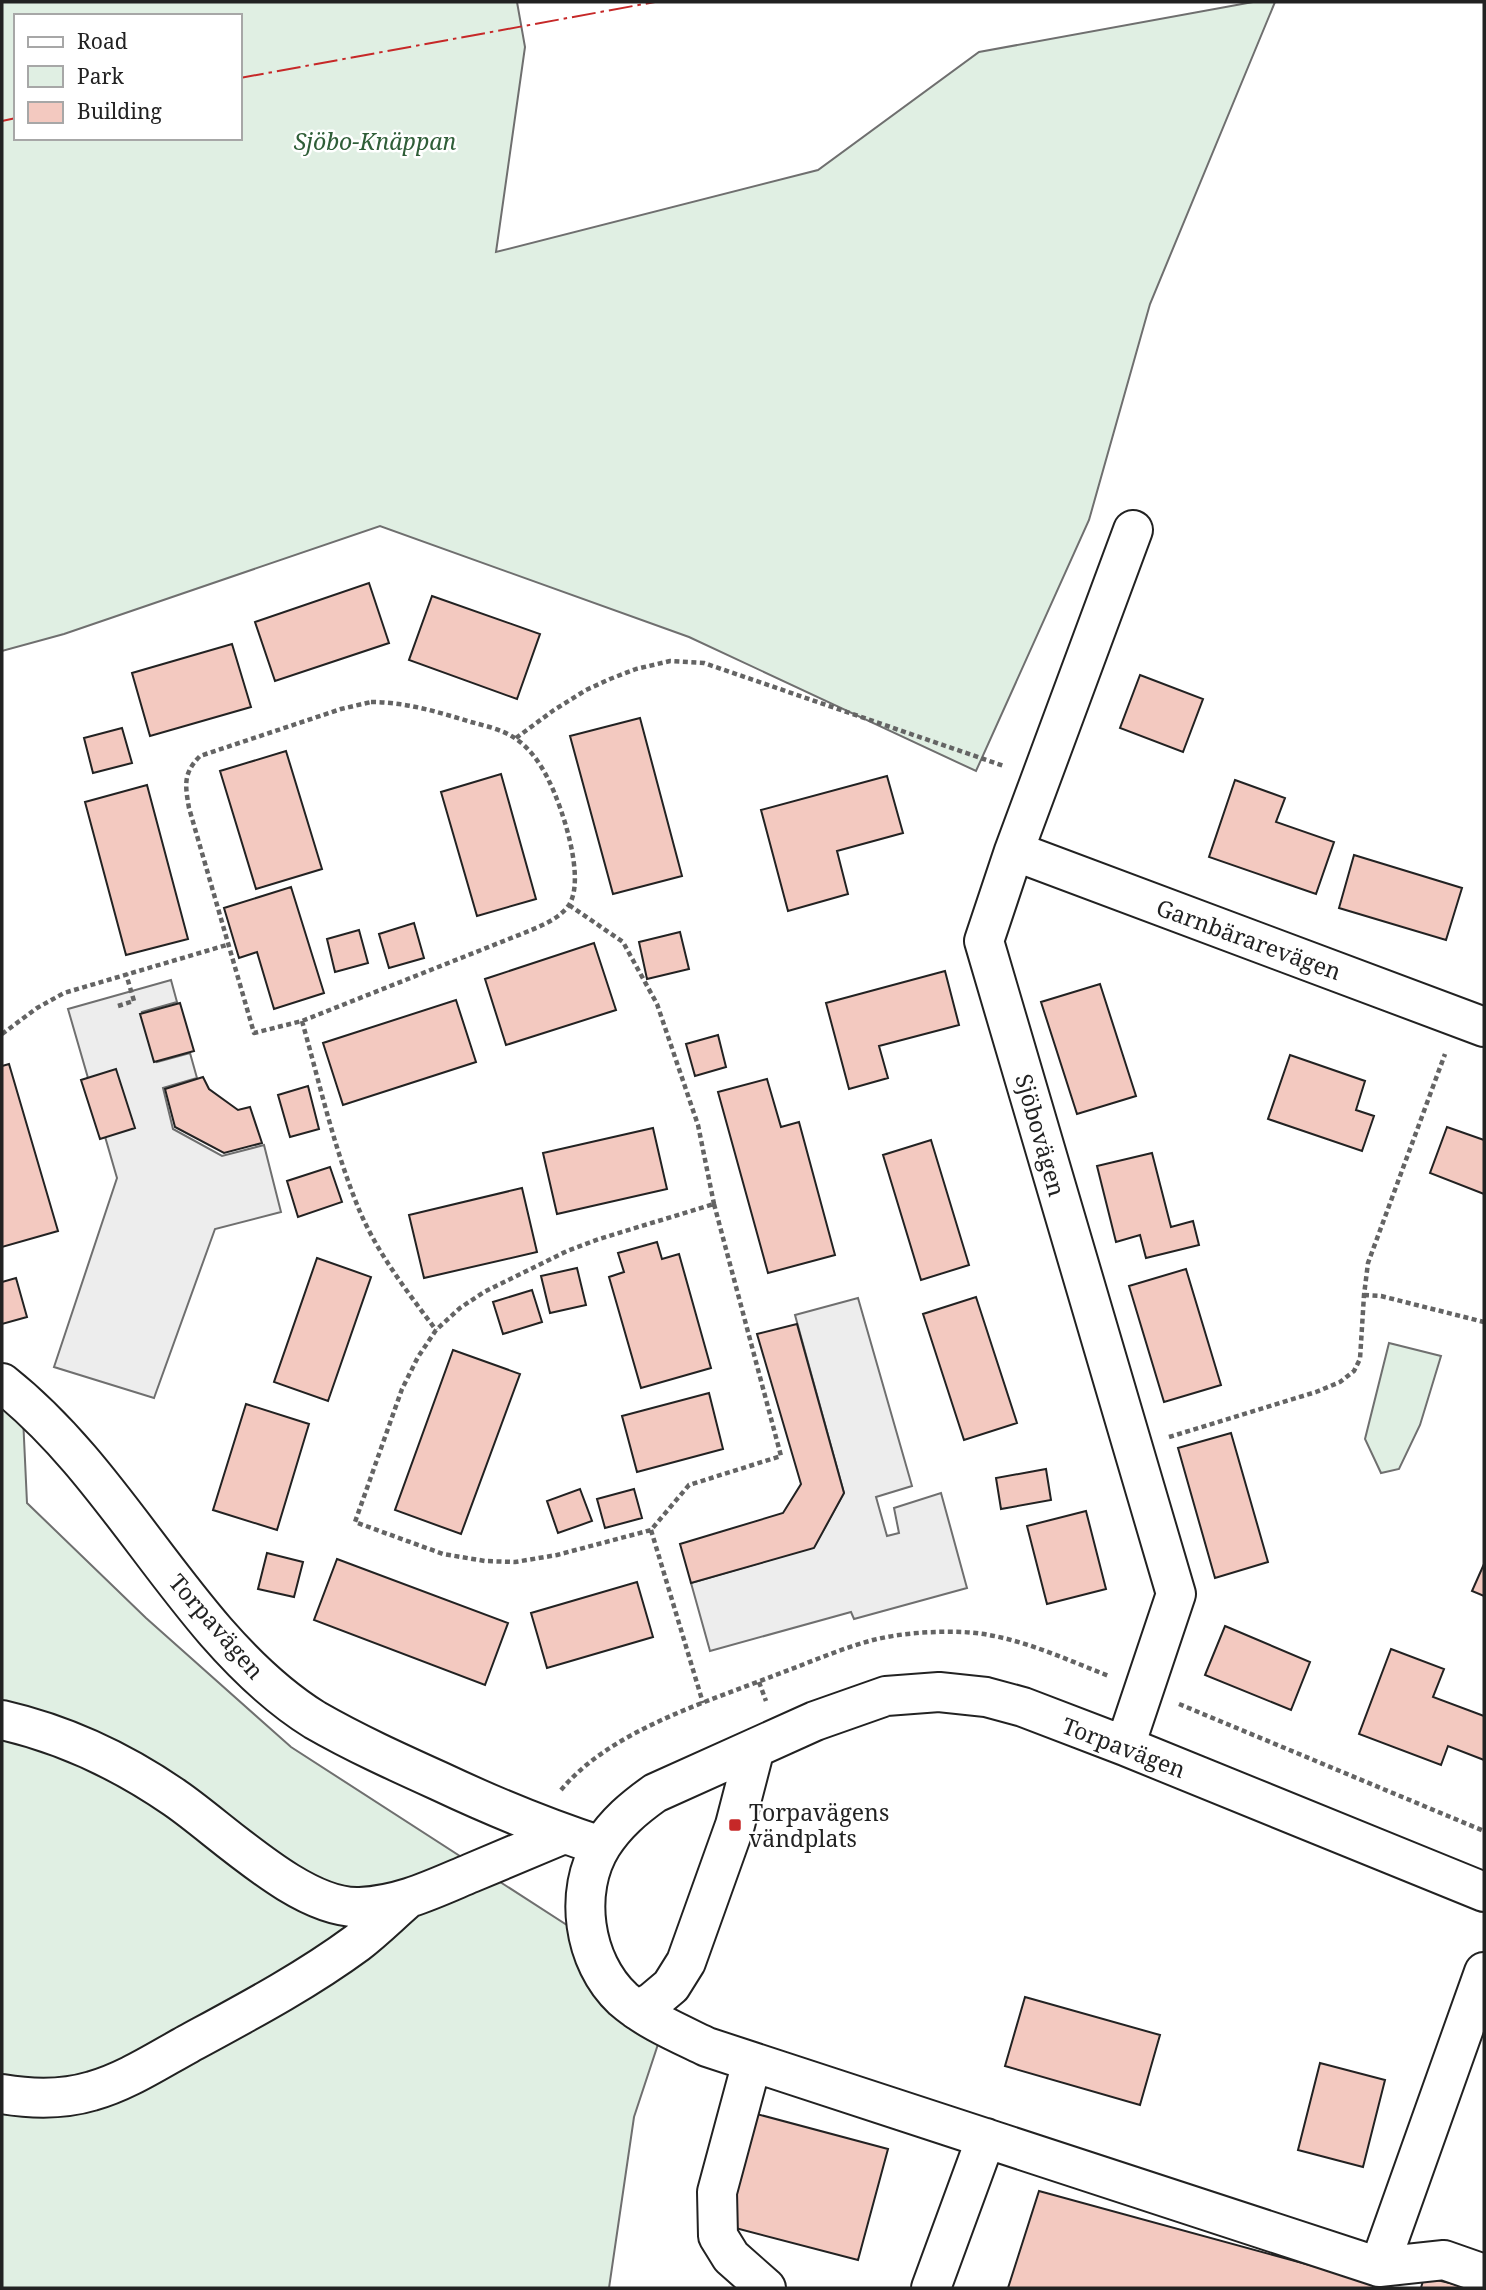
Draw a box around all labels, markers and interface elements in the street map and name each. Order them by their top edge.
legend [14,14,242,140]
text: Road [77,27,128,55]
text: Park [77,62,124,90]
text: Building [77,97,162,125]
park label: Sjöbo-Knäppan [294,125,456,157]
street label: Garnbärarevägen [1152,891,1346,987]
street label: Sjöbovägen [1008,1070,1074,1200]
street label: Torpavägen [162,1566,272,1686]
street label: Torpavägen [1058,1709,1191,1785]
place label: Torpavägens vändplats [749,1796,889,1854]
marker: Torpavägens vändplats [727,1817,743,1833]

